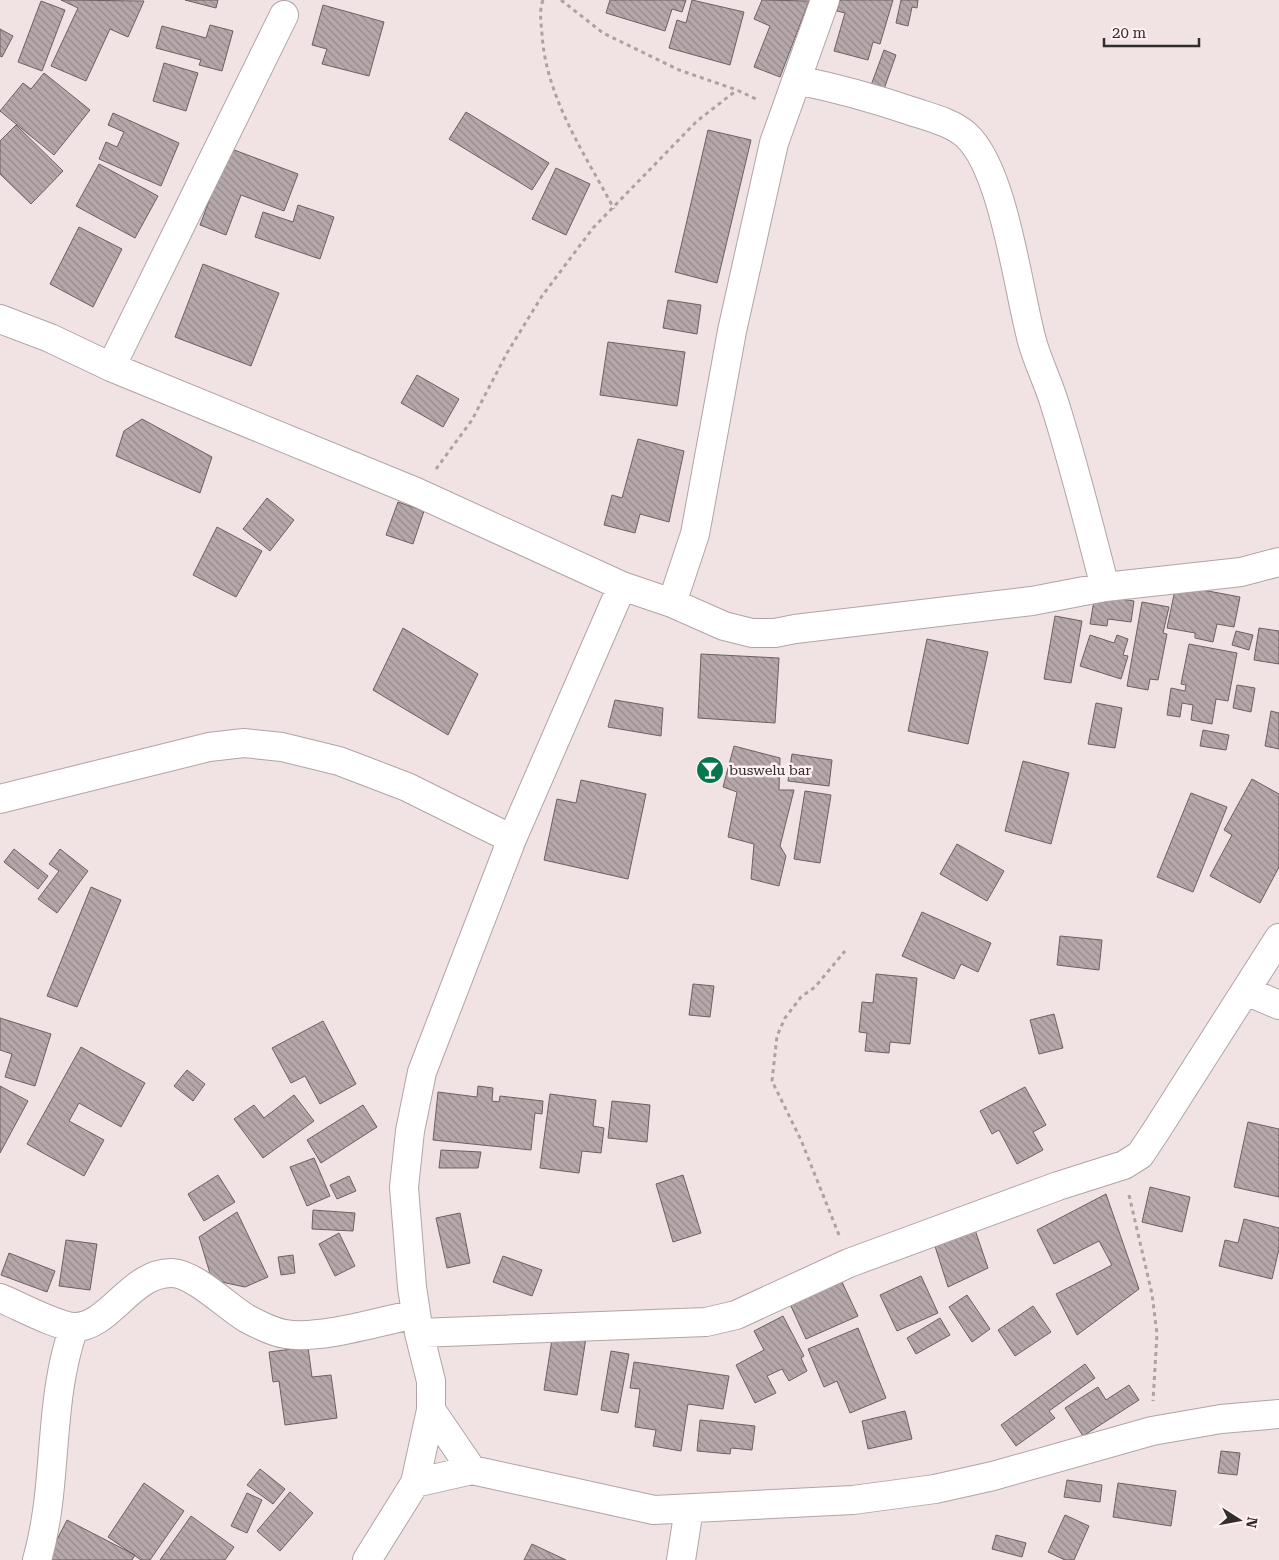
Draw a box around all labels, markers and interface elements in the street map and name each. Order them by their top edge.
scale bar [1104,15,1199,47]
text: 20 m [1112,24,1147,42]
bar icon: buswelu bar [695,755,725,785]
place label: buswelu bar [729,762,811,778]
north arrow [1214,1495,1264,1545]
text: N [1243,1516,1261,1530]

